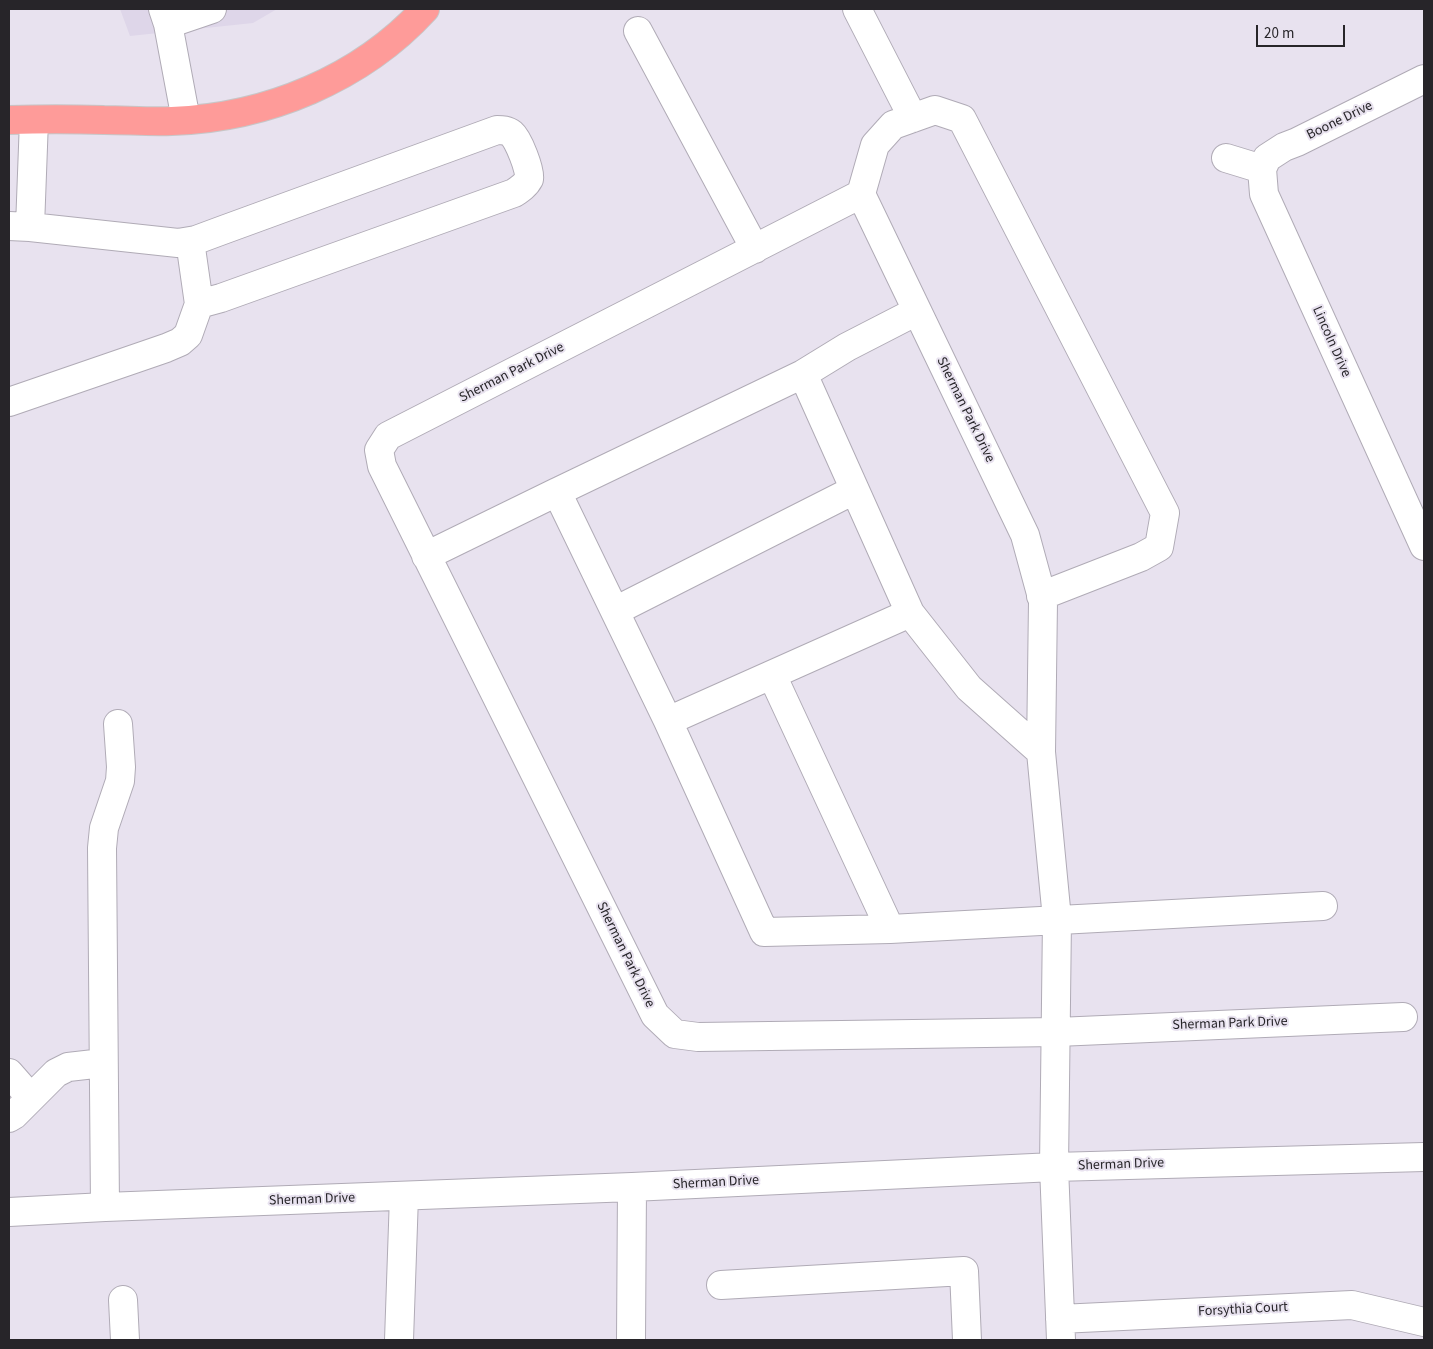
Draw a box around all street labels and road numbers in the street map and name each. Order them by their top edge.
street label: Boone Drive [1304,98,1376,144]
street label: Lincoln Drive [1308,304,1354,380]
street label: Sherman Park Drive [457,339,567,407]
street label: Sherman Park Drive [932,354,998,466]
street label: Sherman Park Drive [592,899,658,1011]
street label: Sherman Park Drive [1172,1014,1288,1034]
street label: Sherman Drive [1078,1155,1164,1175]
street label: Sherman Drive [672,1172,760,1194]
street label: Sherman Drive [269,1190,355,1210]
street label: Forsythia Court [1198,1299,1288,1321]

